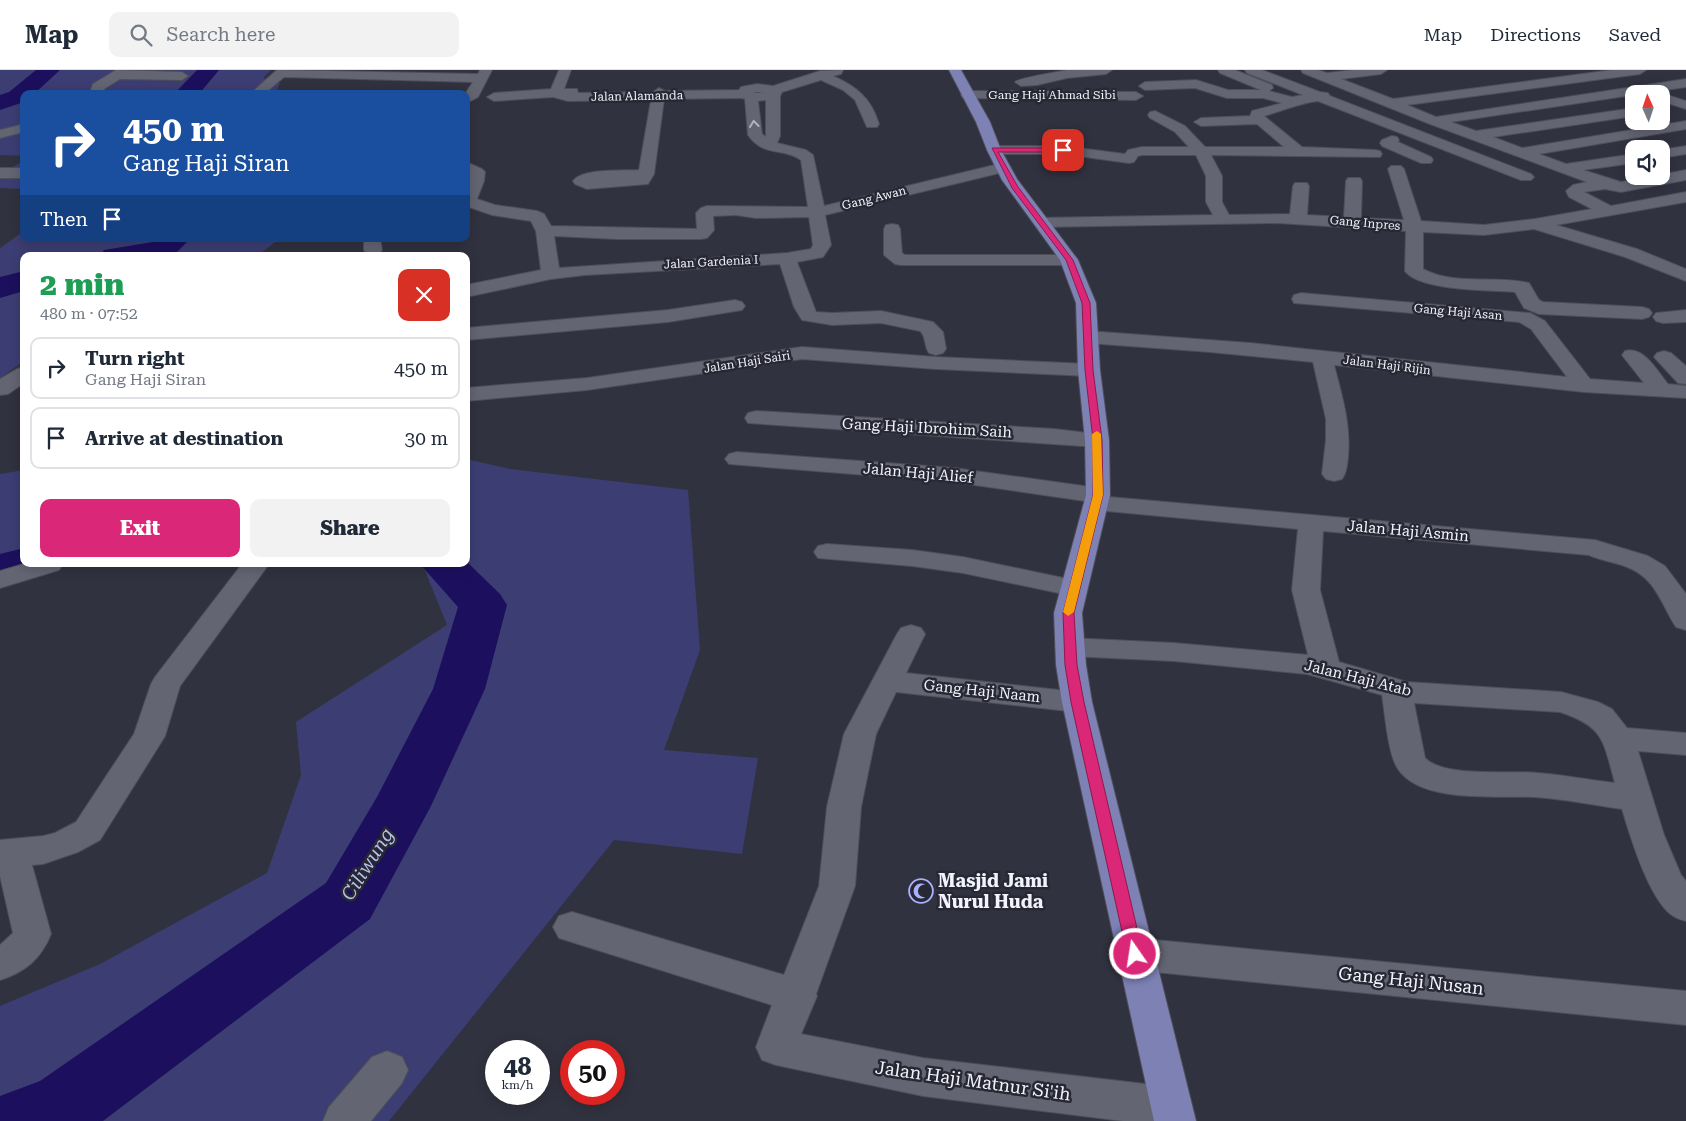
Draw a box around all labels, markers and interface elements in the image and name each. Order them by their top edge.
search box [109,12,459,57]
text: Map [25,21,79,49]
icon: search [127,21,155,49]
text: Search here [167,23,275,46]
text: Map [1424,24,1462,45]
text: Directions [1490,24,1581,45]
text: Saved [1609,24,1661,45]
north arrow [1625,85,1670,130]
map controls [1625,85,1670,185]
street label: Jalan Alamanda [591,88,684,104]
street label: Gang Haji Ahmad Sibi [988,88,1116,102]
text: 450 m [123,109,224,150]
icon: right [40,110,105,175]
one-way arrow [749,120,760,128]
pin [1042,129,1084,171]
icon: arrive [1049,136,1077,164]
button: sound [1625,140,1670,185]
text: Gang Haji Siran [123,151,289,176]
street label: Gang Awan [840,183,908,213]
icon: arrive [98,205,126,233]
text: Then [40,208,88,231]
street label: Gang Inpres [1329,213,1401,233]
street label: Jalan Gardenia I [663,253,759,271]
text: 2 min [40,267,124,302]
button: close [398,269,450,321]
street label: Gang Haji Asan [1413,301,1503,323]
text: 480 m · 07:52 [40,304,138,323]
text: Turn right [85,347,185,370]
street label: Jalan Haji Sairi [703,348,791,376]
street label: Jalan Haji Rijin [1342,353,1432,377]
icon: right [42,354,70,382]
text: 450 m [394,357,448,380]
text: Gang Haji Siran [85,370,206,389]
street label: Gang Haji Ibrohim Saih [842,415,1013,441]
icon: arrive [42,424,70,452]
text: Arrive at destination [85,427,283,450]
text: 30 m [405,427,448,450]
street label: Jalan Haji Alief [862,459,975,487]
button: Exit [40,499,240,557]
button: Share [250,499,450,557]
street label: Jalan Haji Asmin [1346,517,1470,545]
street label: Jalan Haji Atab [1303,656,1413,700]
street label: Gang Haji Naam [923,676,1041,706]
water label: Ciliwung [336,824,399,905]
place label: Masjid Jami Nurul Huda [938,870,1048,912]
mosque icon: Masjid Jami Nurul Huda [908,878,934,904]
position arrow [1108,927,1160,979]
street label: Gang Haji Nusan [1337,962,1485,999]
speed limit sign: 50 [560,1040,625,1105]
text: 48 [503,1052,532,1081]
street label: Jalan Haji Matnur Si'ih [874,1056,1073,1105]
text: km/h [501,1078,534,1092]

